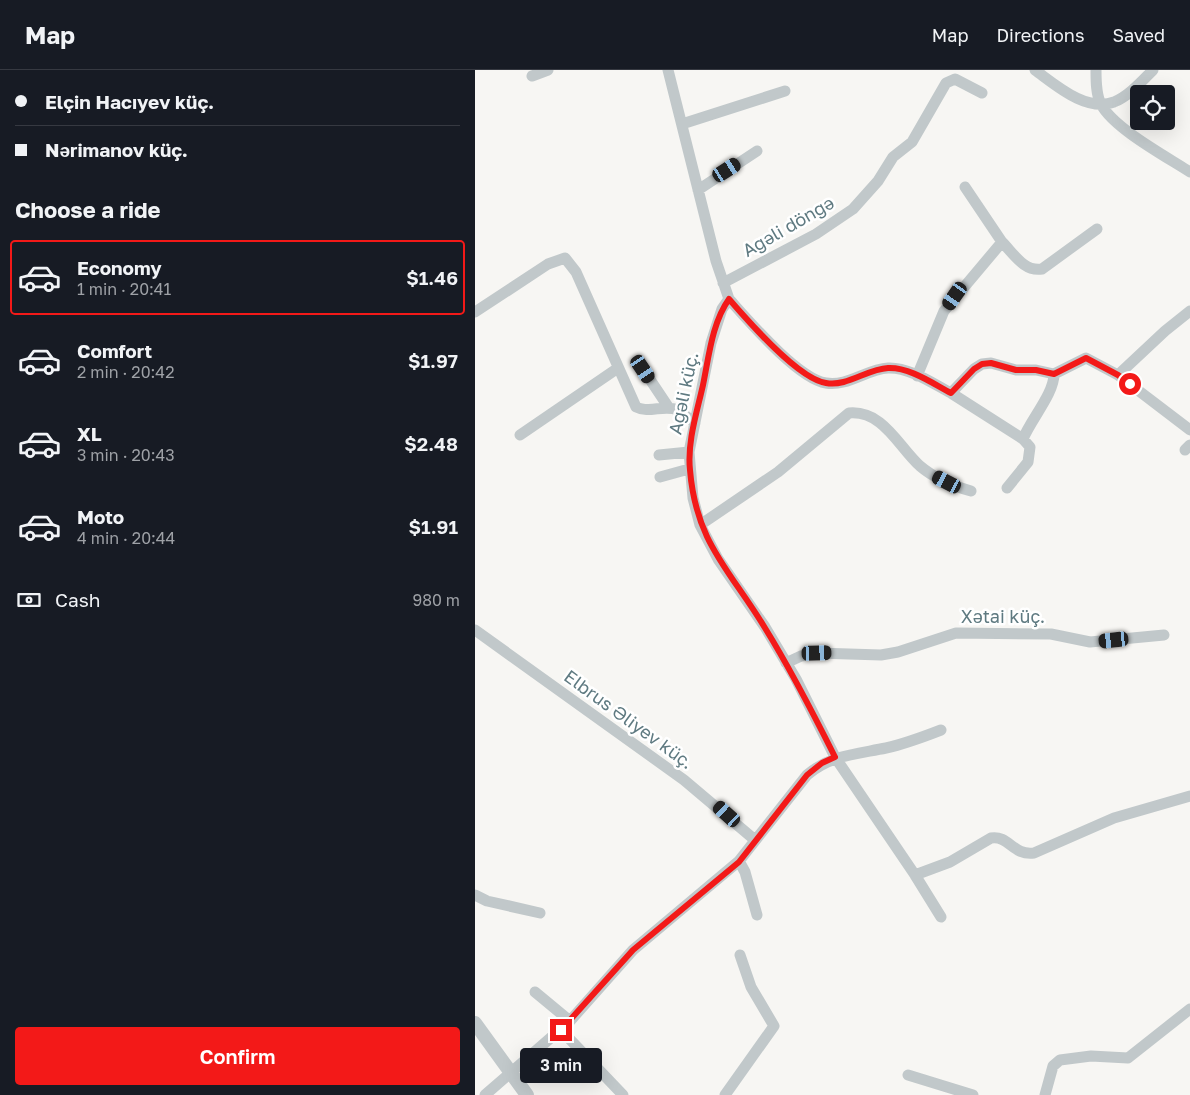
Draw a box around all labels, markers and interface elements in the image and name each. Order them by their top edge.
text: Map [25,20,75,49]
text: Map [932,24,968,46]
text: Directions [996,24,1084,46]
text: Saved [1112,24,1165,46]
map controls [1130,85,1175,130]
button: locate [1130,85,1175,130]
text: Elçin Hacıyev küç. [45,90,214,113]
text: Nərimanov küç. [45,138,188,161]
car [710,156,743,184]
street label: Ağəli döngə [738,191,838,261]
text: Choose a ride [15,196,161,223]
icon: car [17,255,62,300]
text: Economy [77,256,162,279]
text: $1.46 [406,266,458,289]
text: 1 min · 20:41 [77,279,171,299]
car [940,279,969,313]
icon: car [17,338,62,383]
text: Comfort [77,339,152,362]
text: $1.97 [408,349,458,372]
street label: Ağəli küç. [664,350,702,436]
car [628,352,657,386]
text: 2 min · 20:42 [77,362,174,382]
route start [1119,373,1141,395]
icon: car [17,421,62,466]
text: XL [77,422,102,445]
text: $2.48 [404,432,458,455]
text: 3 min · 20:43 [77,445,175,465]
car [930,469,963,495]
icon: car [17,504,62,549]
text: Moto [77,505,124,528]
text: $1.91 [409,515,458,538]
text: 4 min · 20:44 [77,528,175,548]
icon: cash [15,586,43,614]
text: Cash [55,588,100,611]
text: 980 m [412,590,460,610]
street label: Xətai küç. [961,605,1045,627]
car [1098,631,1129,649]
car [801,645,832,661]
street label: Elbrus Əliyev küç. [560,665,698,773]
car [710,798,743,830]
route end [550,1019,572,1041]
button: Confirm [15,1027,460,1085]
callout: 3 min [520,1048,602,1082]
text: 3 min [540,1055,582,1075]

